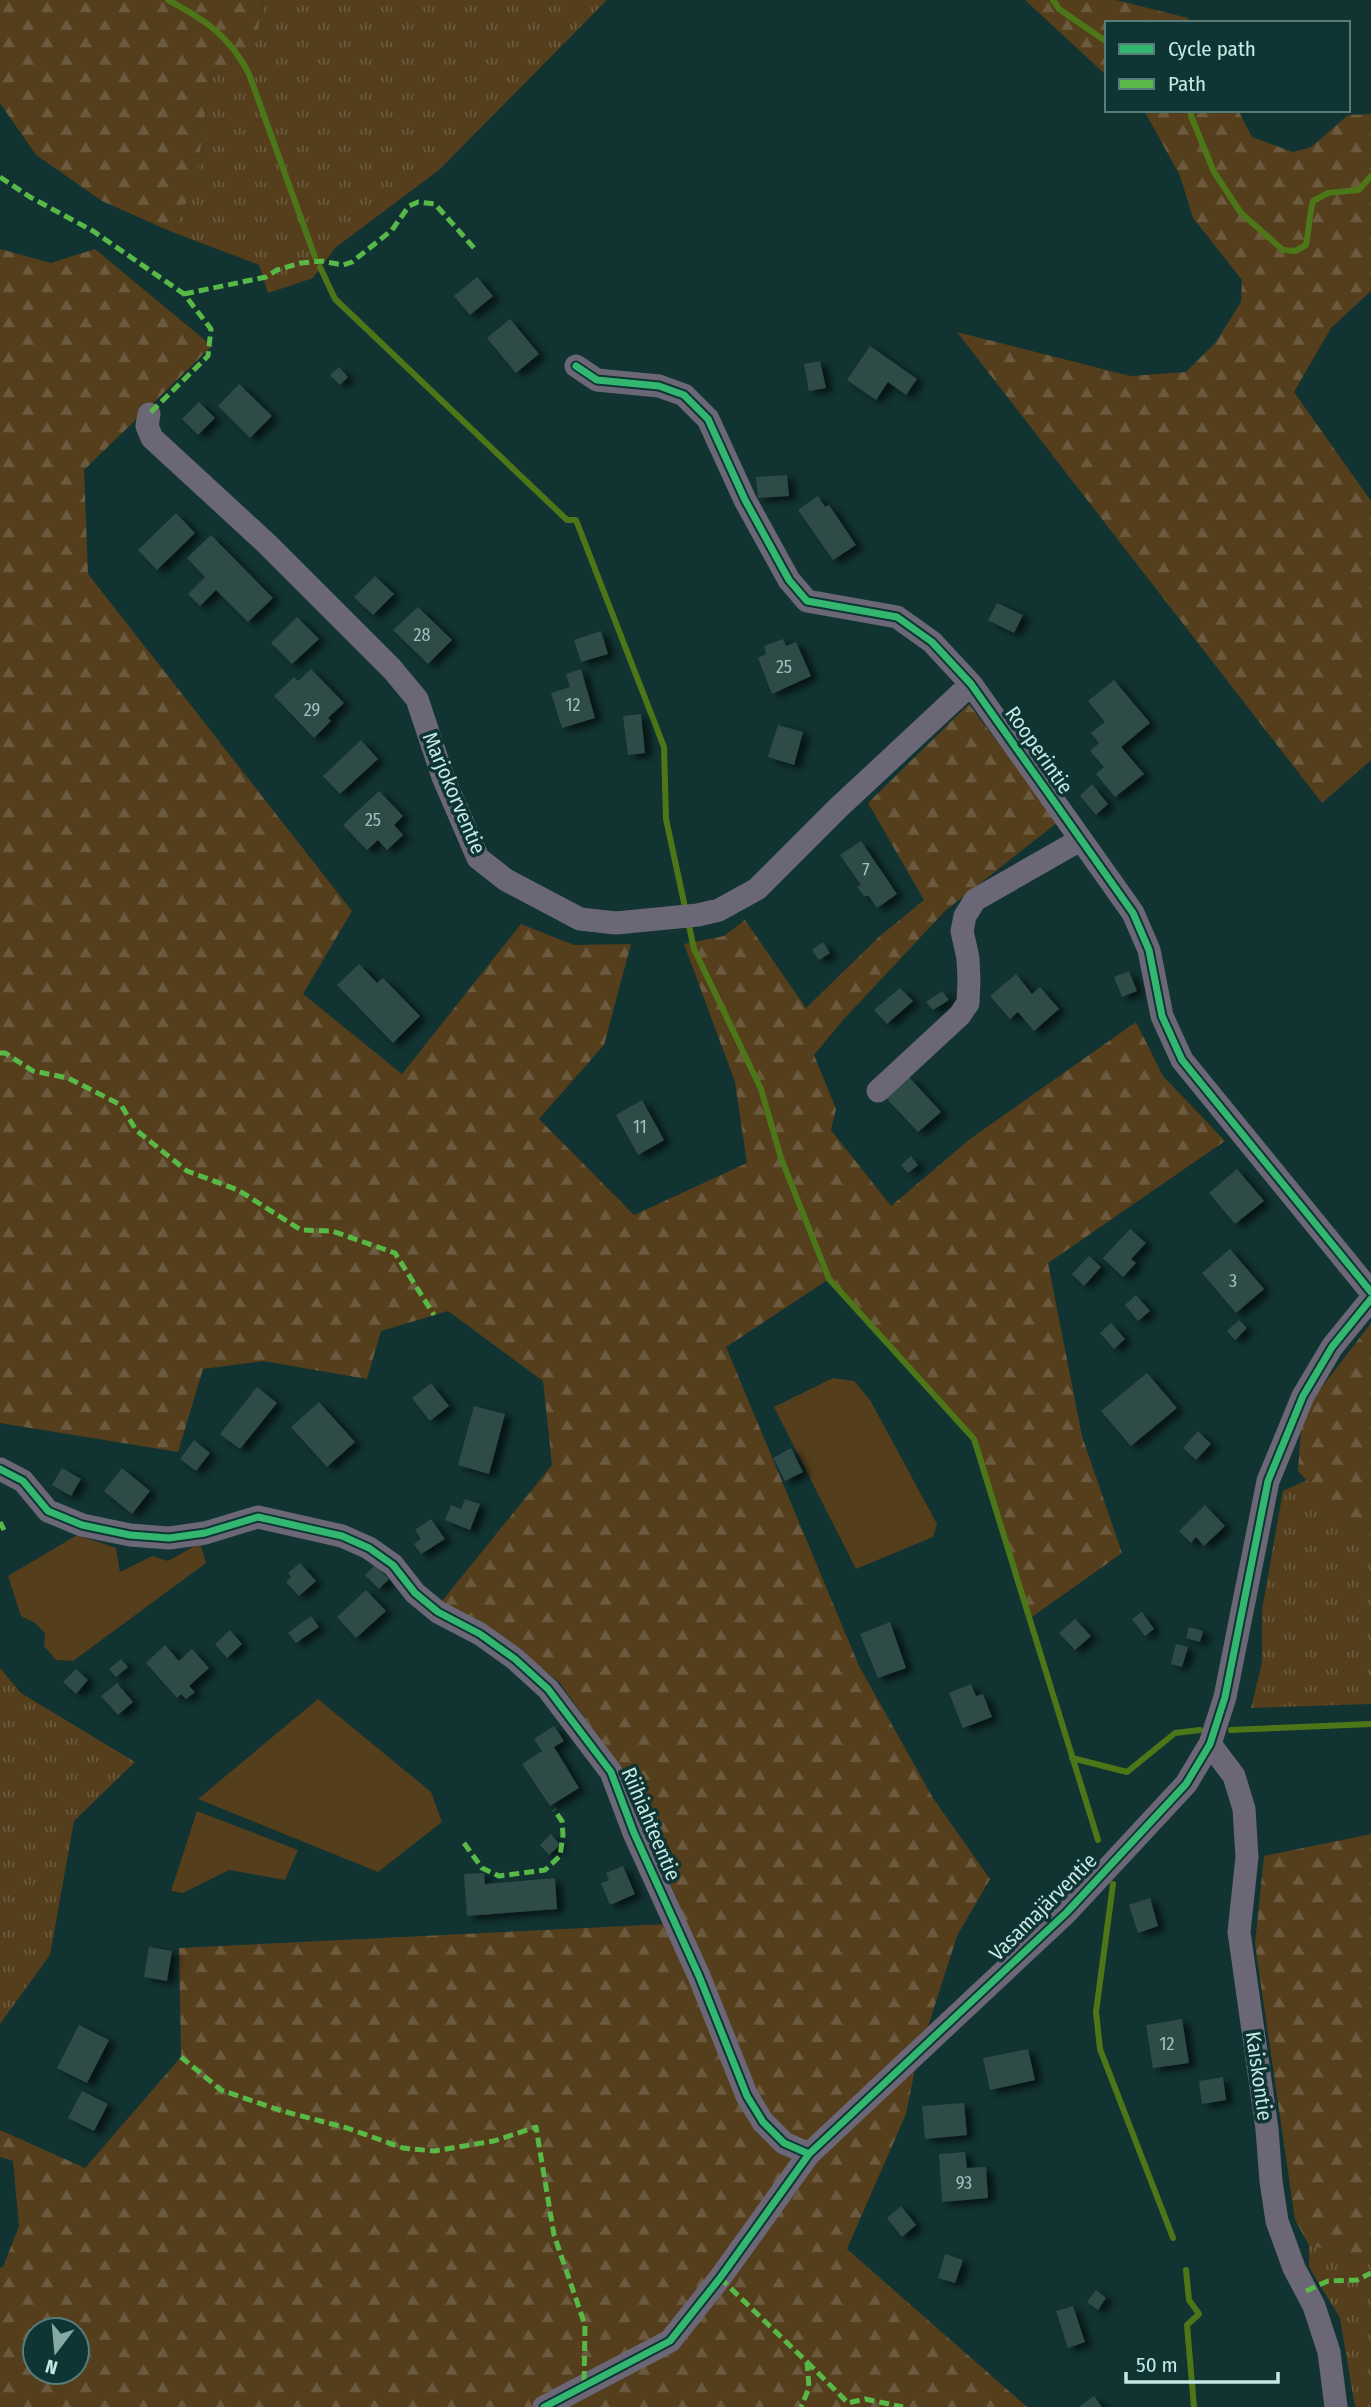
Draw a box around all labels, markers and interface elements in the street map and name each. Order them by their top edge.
legend [1105,21,1350,112]
text: Cycle path [1168,36,1256,62]
text: Path [1168,71,1206,97]
house number: 28 [414,624,430,646]
house number: 25 [776,656,792,678]
house number: 12 [566,694,581,716]
house number: 29 [304,699,320,721]
street label: Rooperintie [999,701,1079,799]
street label: Marjokorventie [417,728,491,858]
house number: 25 [365,809,381,831]
house number: 7 [862,859,870,881]
house number: 11 [633,1116,647,1138]
house number: 3 [1229,1270,1237,1292]
street label: Riihiahteentie [615,1763,687,1885]
street label: Vasamajärventie [984,1848,1102,1966]
street label: Kaiskontie [1240,2030,1278,2122]
house number: 12 [1160,2033,1175,2055]
house number: 93 [956,2172,972,2194]
north arrow [21,2316,91,2386]
scale bar [1126,2340,1278,2384]
text: 50 m [1136,2352,1178,2378]
text: N [43,2354,60,2379]

